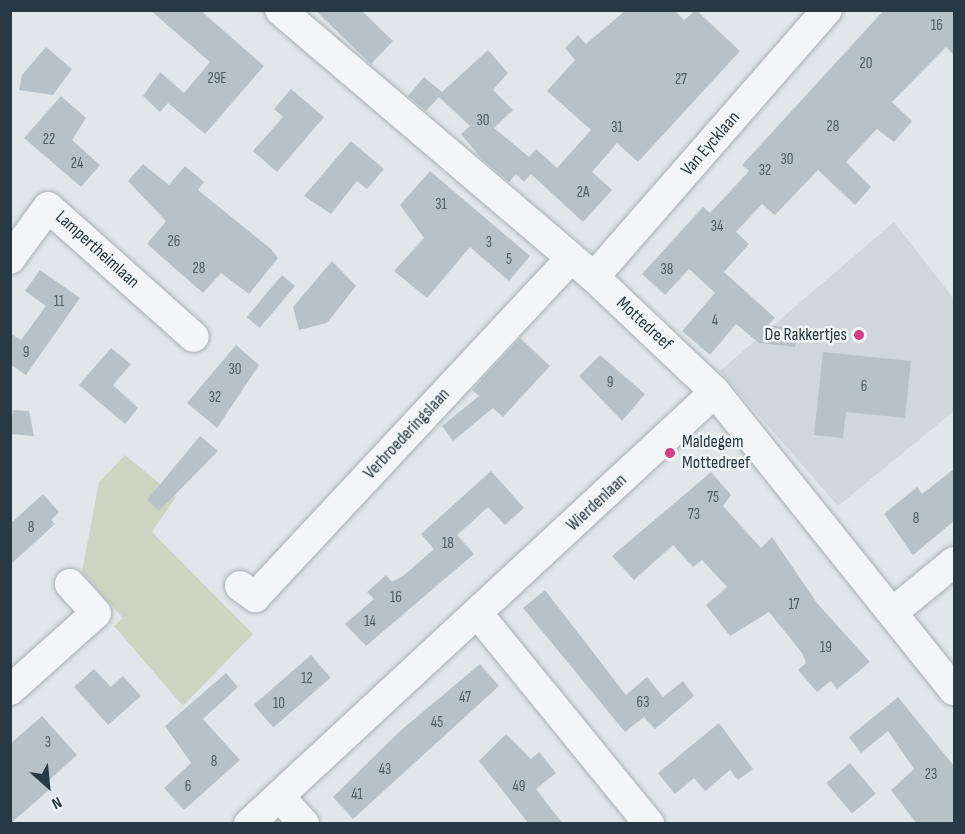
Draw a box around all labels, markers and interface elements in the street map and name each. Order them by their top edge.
house number: 16 [931,17,943,35]
house number: 20 [860,55,872,73]
house number: 29E [207,70,227,88]
house number: 27 [675,71,687,89]
street label: Van Eycklaan [677,107,745,181]
house number: 30 [477,112,489,130]
house number: 28 [827,118,839,136]
house number: 31 [611,119,623,137]
house number: 22 [43,131,55,149]
house number: 30 [781,151,793,169]
house number: 24 [71,155,83,173]
house number: 32 [759,162,771,180]
house number: 2A [577,184,589,202]
house number: 31 [435,196,447,214]
street label: Lampertheimlaan [51,207,143,293]
house number: 34 [711,218,723,236]
house number: 26 [168,233,180,251]
house number: 3 [486,234,492,252]
house number: 5 [506,251,512,269]
house number: 28 [193,260,205,278]
house number: 38 [661,261,673,279]
house number: 11 [54,293,64,311]
street label: Mottedreef [612,293,676,355]
house number: 4 [712,312,718,330]
place label: De Rakkertjes [765,324,847,346]
marker: De Rakkertjes [852,328,866,342]
house number: 9 [23,344,29,362]
house number: 30 [229,361,241,379]
house number: 9 [607,374,613,392]
house number: 6 [861,378,867,396]
street label: Verbroederingslaan [359,384,455,484]
house number: 32 [209,389,221,407]
place label: Maldegem Mottedreef [682,432,750,474]
marker: Maldegem Mottedreef [663,446,677,460]
street label: Wierdenlaan [562,470,632,536]
house number: 75 [707,489,719,507]
house number: 73 [688,506,700,524]
house number: 8 [913,510,919,528]
house number: 8 [28,519,34,537]
house number: 18 [442,535,454,553]
house number: 16 [390,589,402,607]
house number: 17 [788,596,800,614]
house number: 14 [364,613,376,631]
house number: 19 [820,639,832,657]
house number: 12 [301,670,313,688]
house number: 47 [459,689,471,707]
house number: 63 [637,694,649,712]
house number: 10 [273,695,285,713]
house number: 45 [431,714,443,732]
house number: 3 [45,734,51,752]
house number: 8 [211,753,217,771]
north arrow [18,756,78,816]
house number: 43 [379,761,391,779]
house number: 23 [925,766,937,784]
house number: 6 [185,778,191,796]
house number: 49 [513,778,525,796]
house number: 41 [351,786,363,804]
text: N [48,792,65,813]

